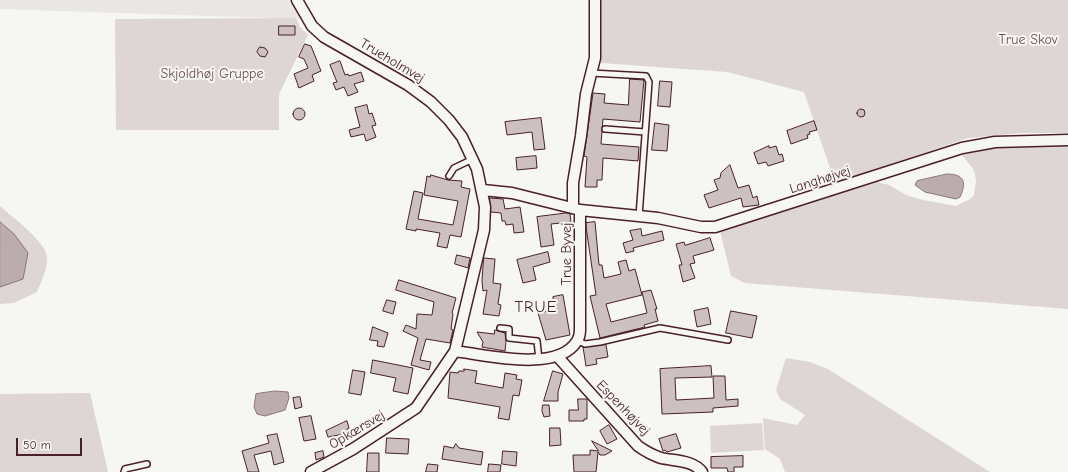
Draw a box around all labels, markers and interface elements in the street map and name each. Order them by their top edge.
park label: True Skov [998,32,1058,48]
street label: Trueholmvej [357,35,427,87]
park label: Skjoldhøj Gruppe [160,66,264,82]
street label: Langhøjvej [787,162,853,198]
street label: True Byvej [559,223,575,285]
district label: TRUE [515,297,557,317]
street label: Espenhøjvej [592,377,654,439]
street label: Opkærsvej [326,407,388,453]
scale bar [18,430,84,456]
text: 50 m [23,438,51,452]

